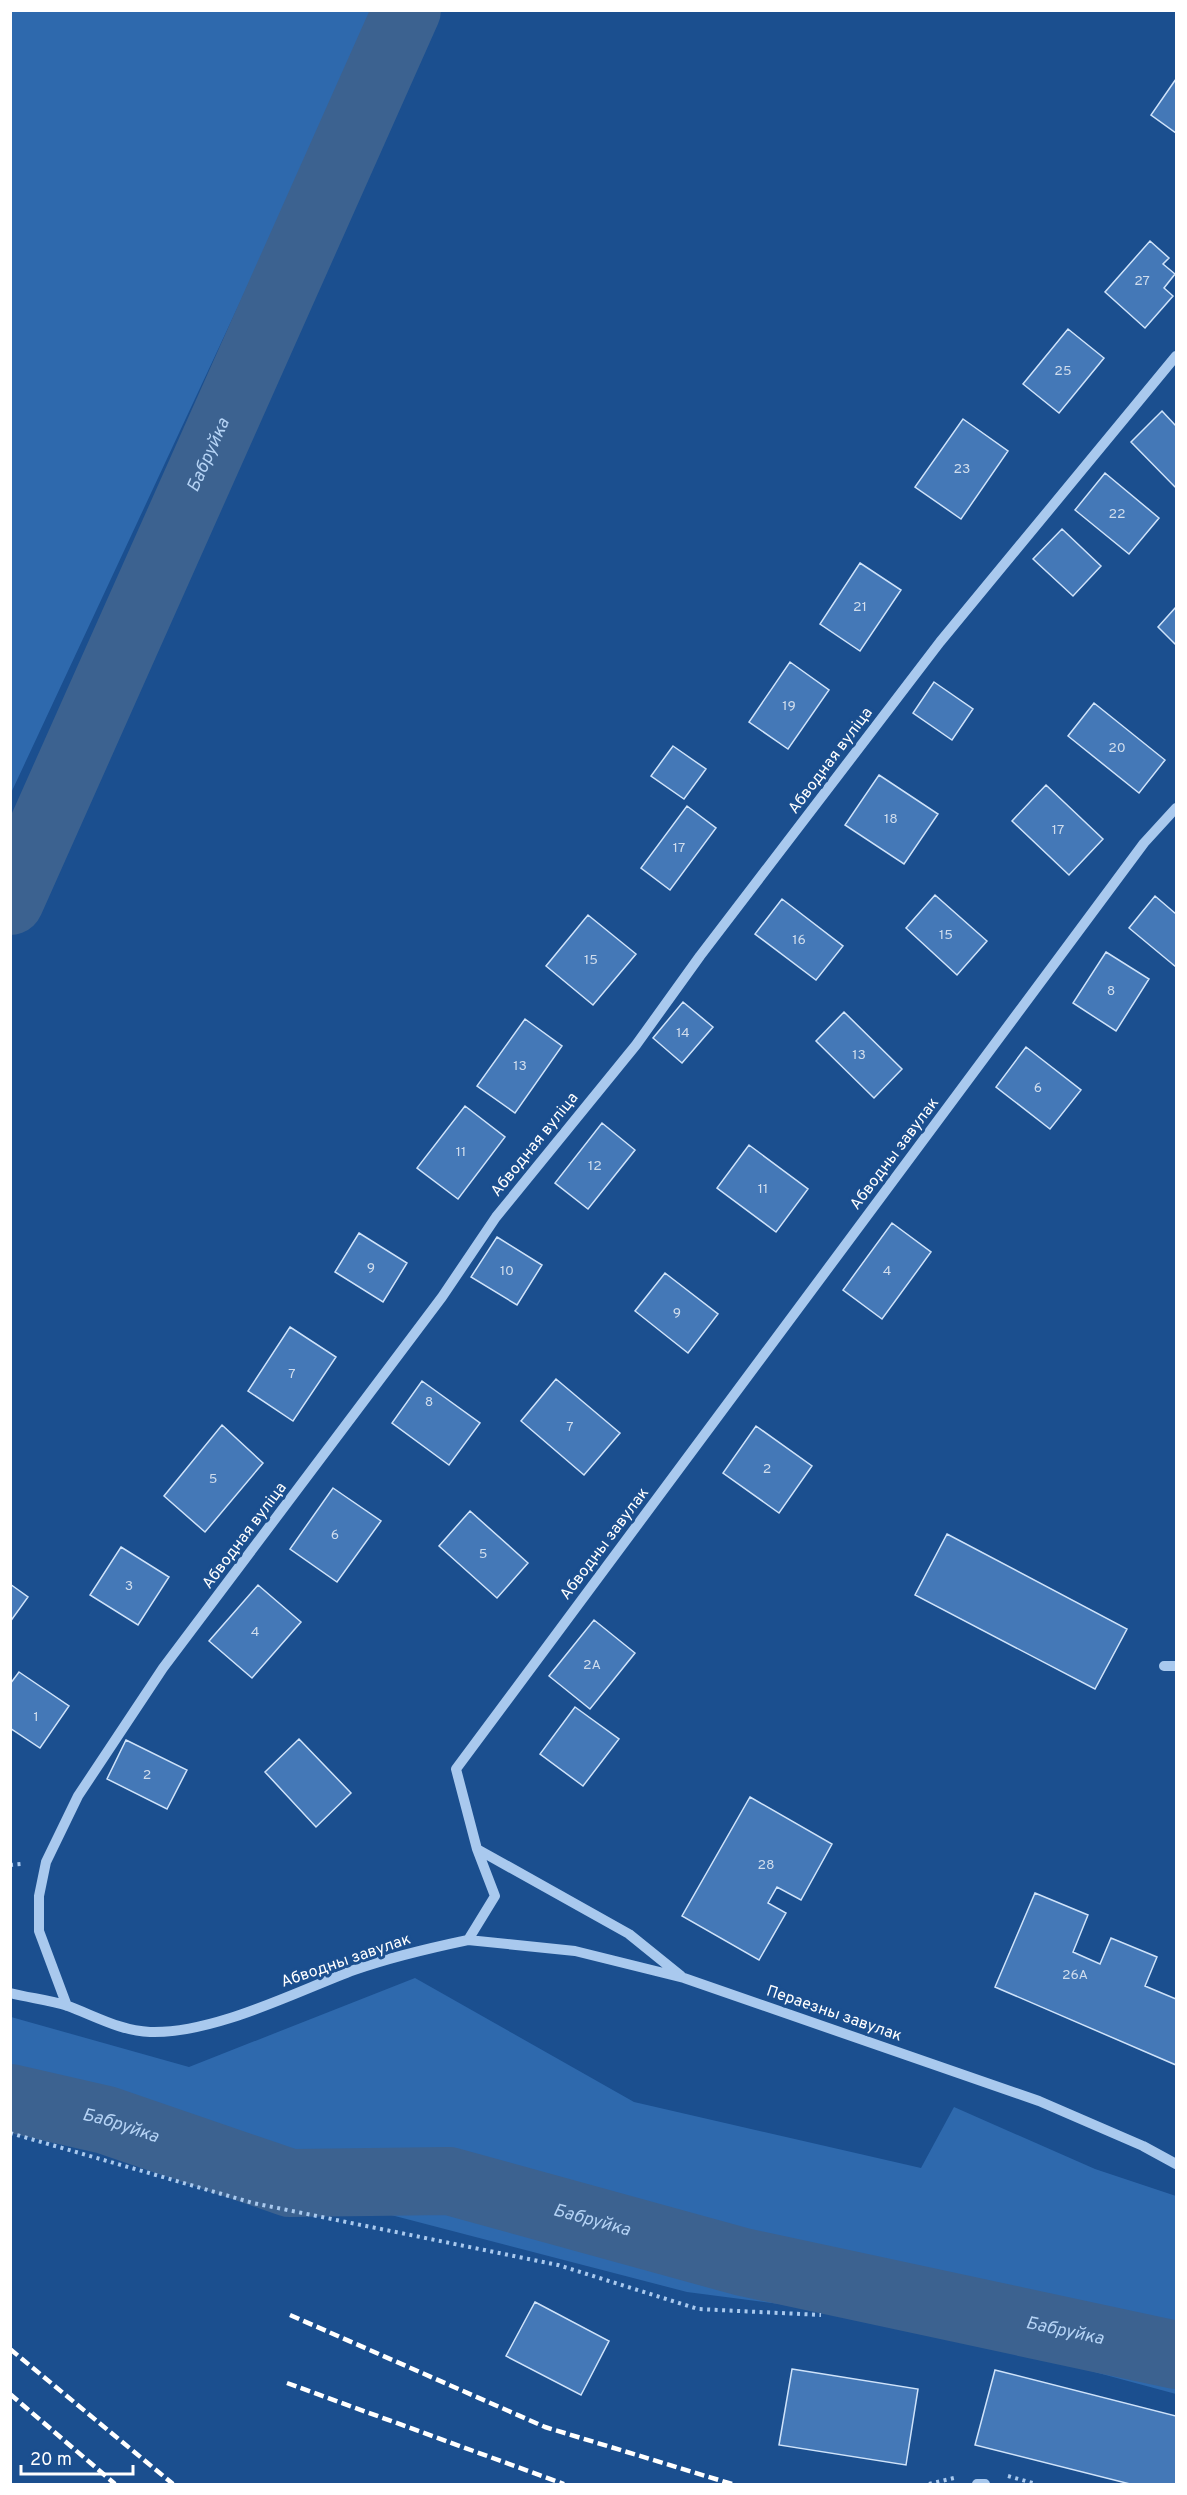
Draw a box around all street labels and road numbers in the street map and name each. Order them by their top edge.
street label: Абводная вуліца [784,704,878,818]
street label: Абводная вуліца [487,1089,583,1201]
street label: Абводны завулак [846,1094,944,1214]
street label: Абводная вуліца [198,1479,292,1593]
street label: Абводны завулак [556,1484,654,1604]
street label: Абводны завулак [279,1929,413,1993]
street label: Пераезны завулак [764,1981,904,2047]

